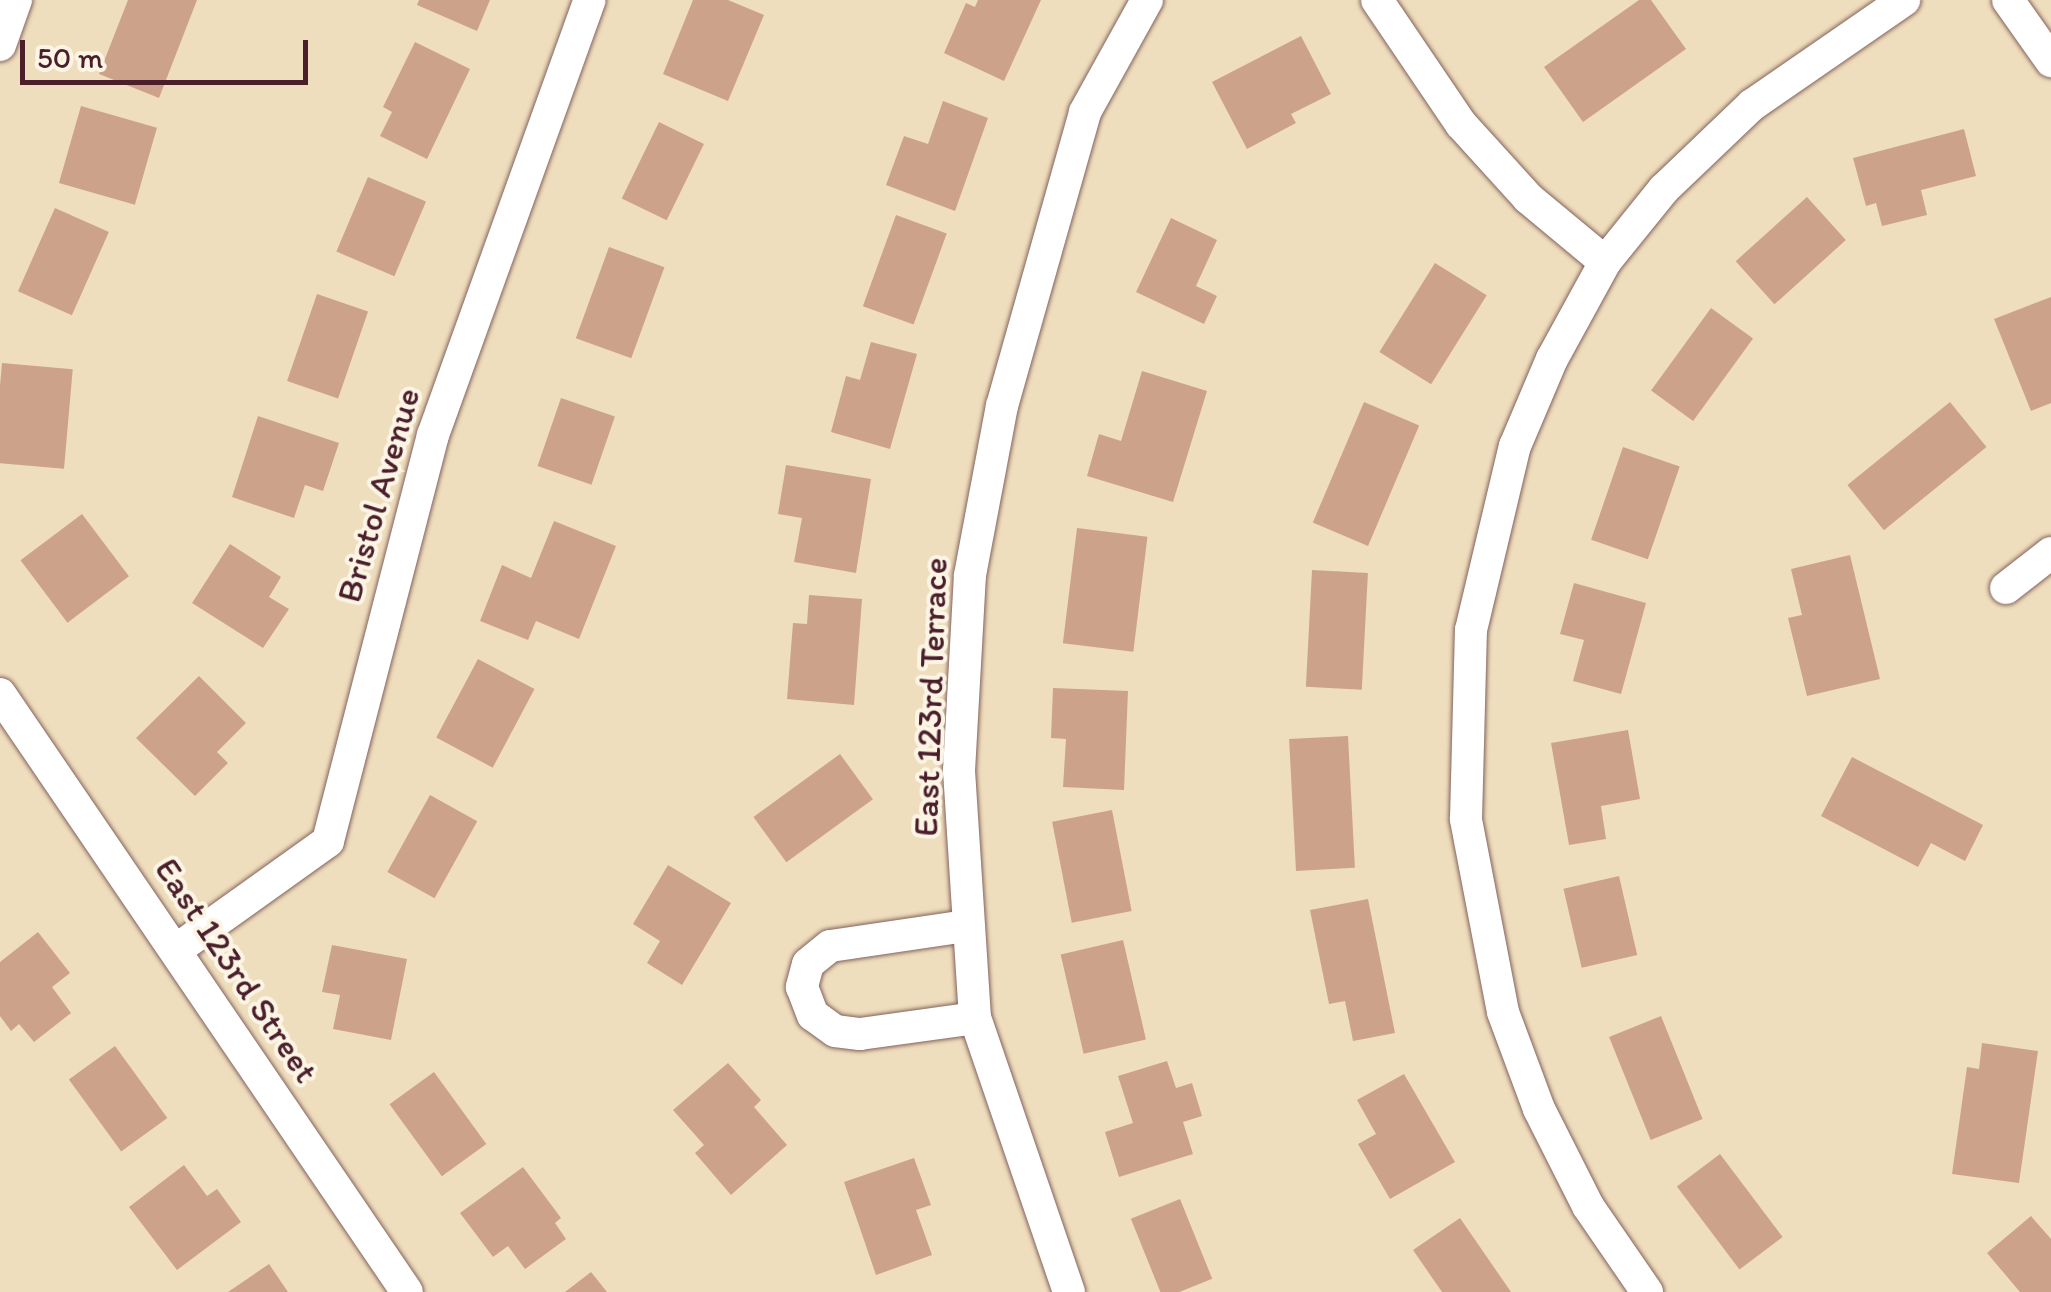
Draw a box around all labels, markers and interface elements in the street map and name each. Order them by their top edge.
scale bar [25,20,312,82]
text: 50 m [37,39,103,76]
street label: Bristol Avenue [328,384,428,606]
street label: East 123rd Terrace [904,557,956,837]
street label: East 123rd Street [147,850,327,1090]

